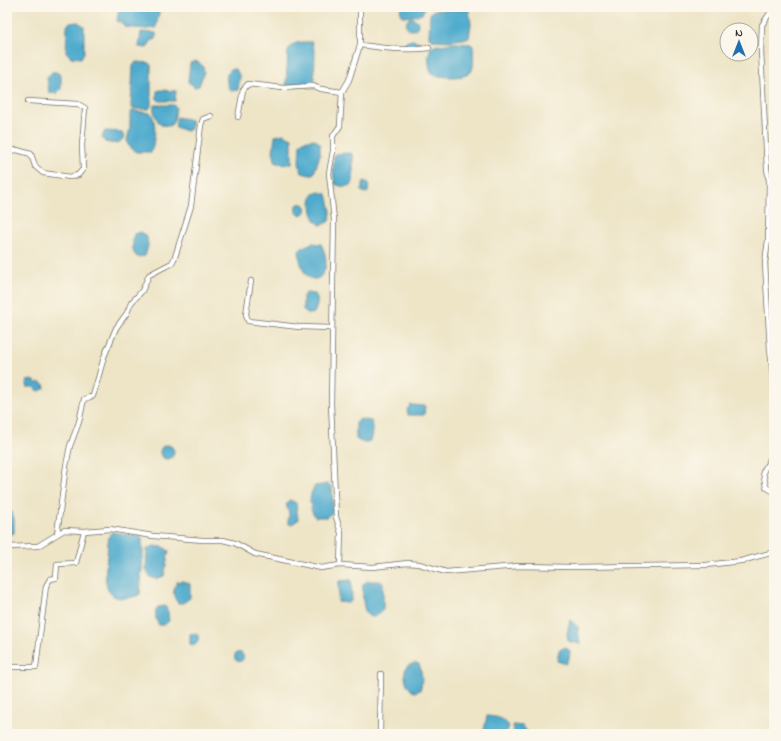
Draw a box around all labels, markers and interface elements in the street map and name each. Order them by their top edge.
north arrow [719,22,759,62]
text: N [735,25,743,41]

